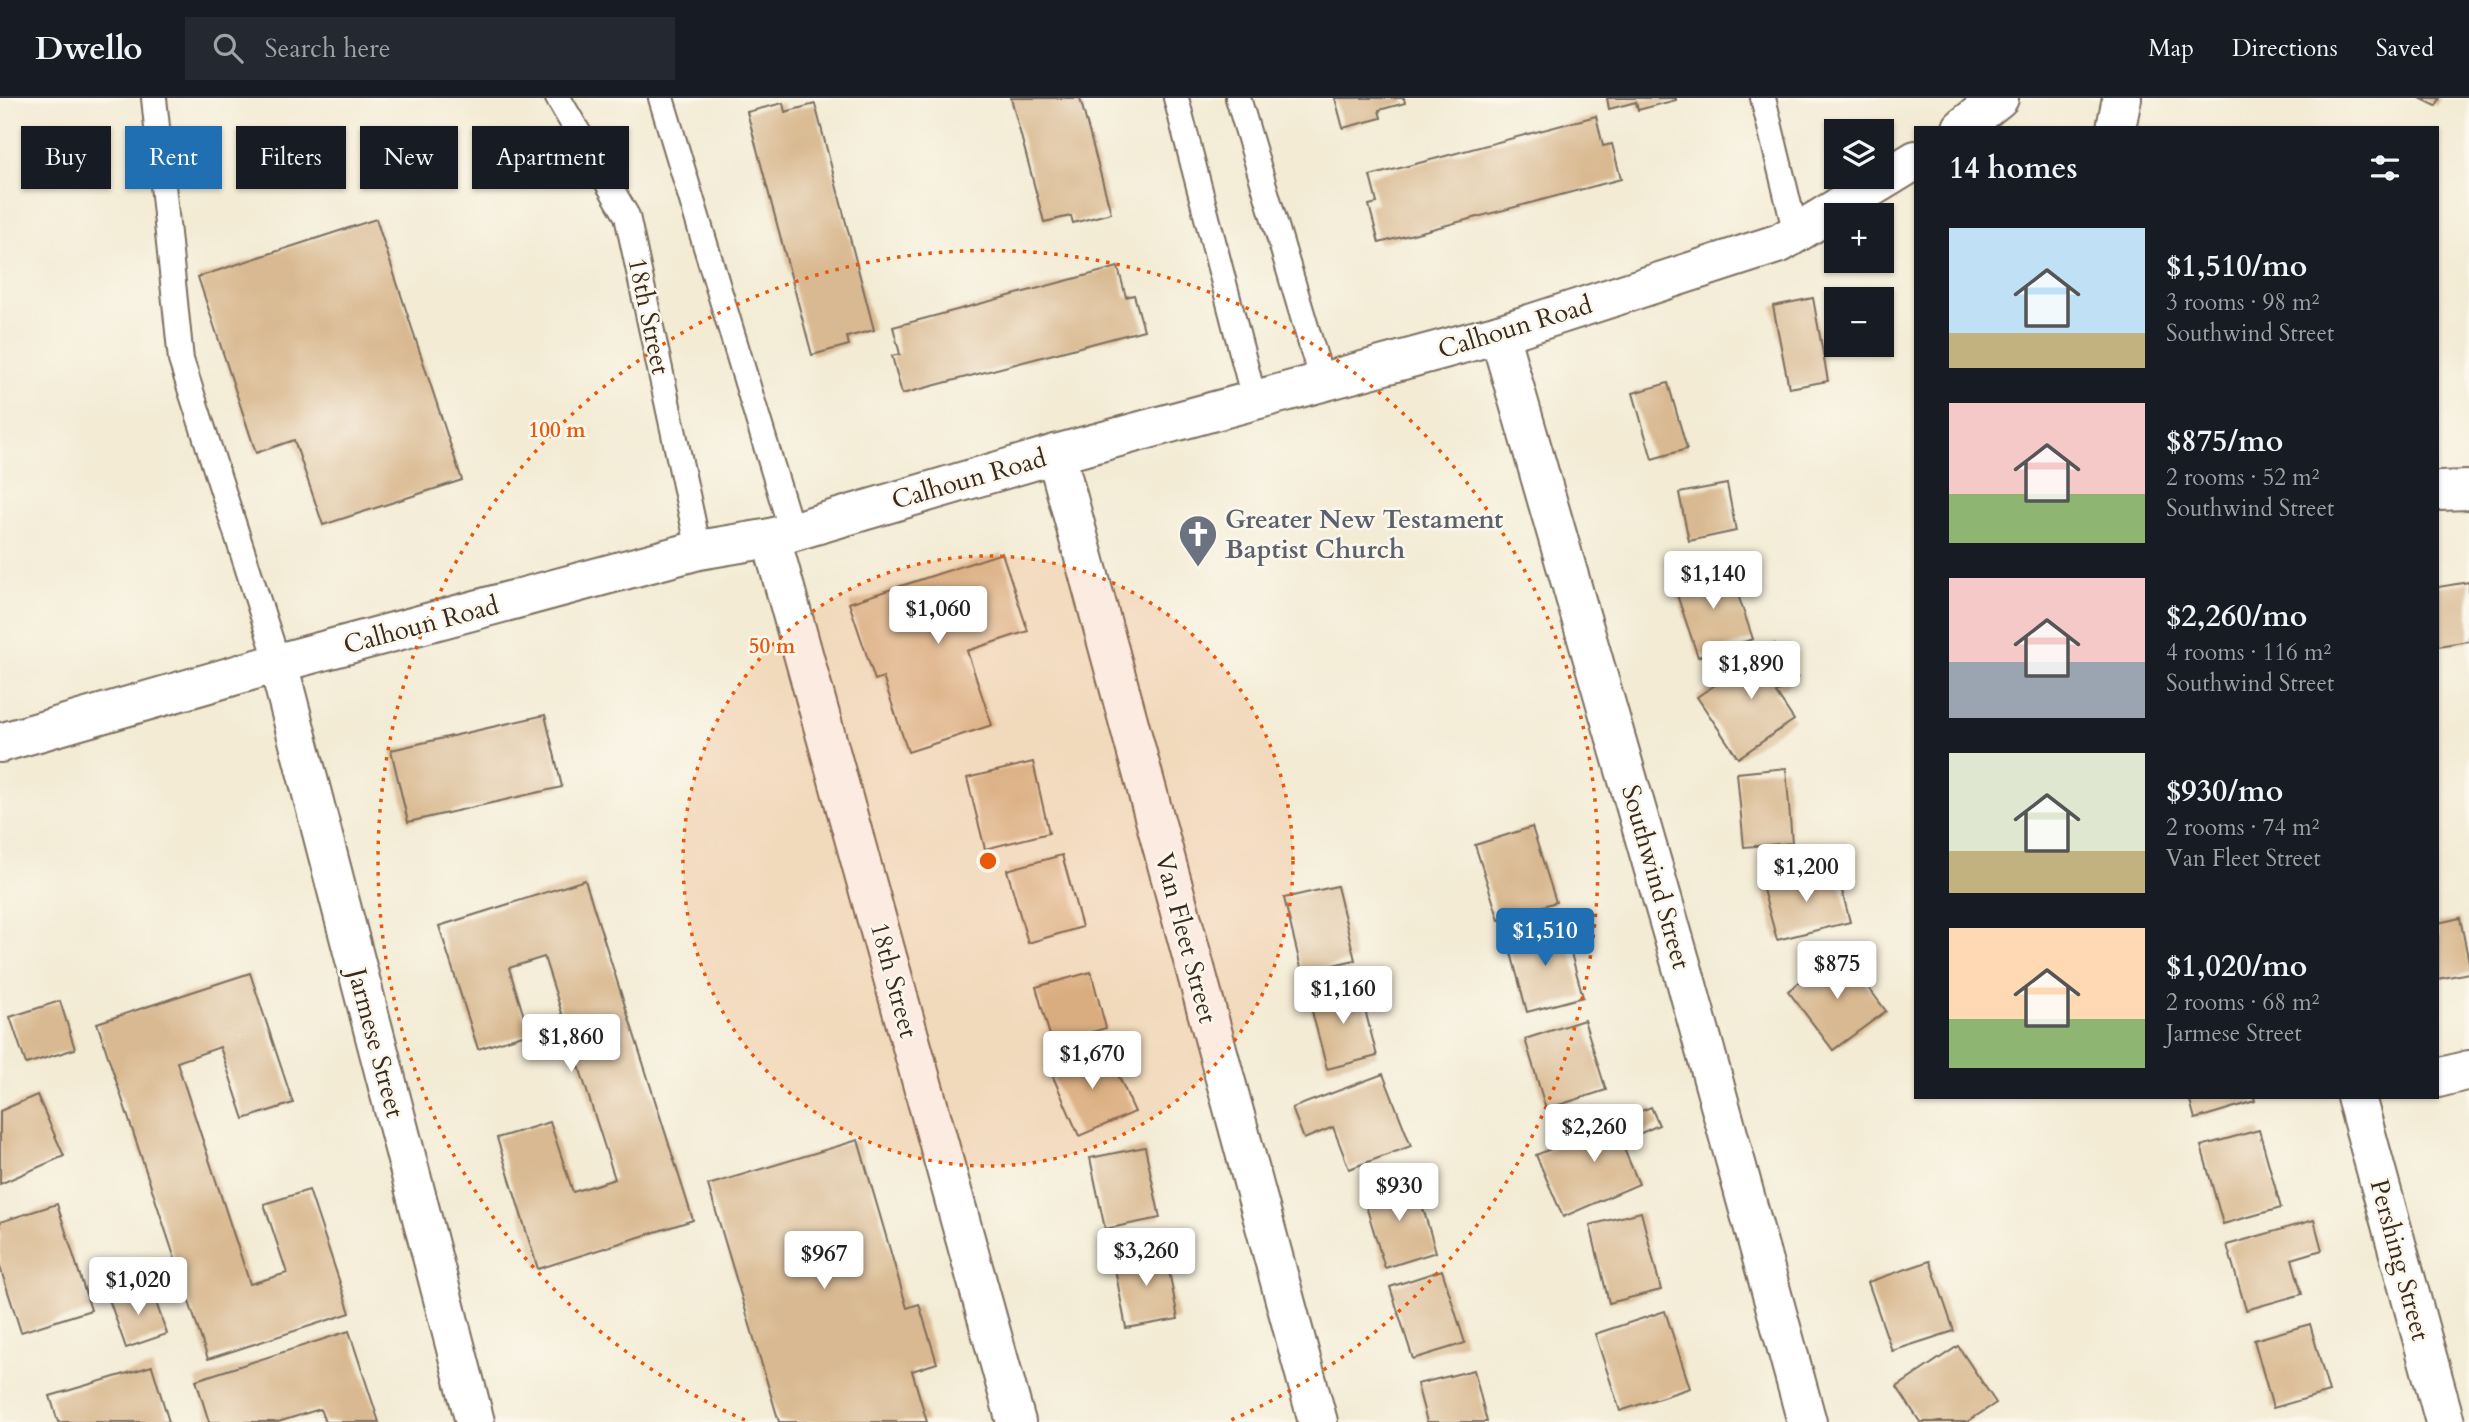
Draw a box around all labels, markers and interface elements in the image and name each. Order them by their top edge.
search box [185,17,675,80]
text: Dwello [35,26,143,71]
icon: search [209,29,247,67]
text: Search here [265,31,391,66]
text: Map [2148,32,2194,65]
text: Directions [2232,32,2338,65]
text: Saved [2376,32,2434,65]
map controls [1824,119,1894,357]
button: layers [1824,119,1894,189]
chip: Buy [21,126,111,189]
chip: Rent [125,126,222,189]
chip: Filters [236,126,346,189]
chip: New [360,126,458,189]
chip: Apartment [472,126,629,189]
text: 14 homes [1949,148,2078,189]
icon: filters [2366,149,2404,187]
button: + [1824,203,1894,273]
text: $1,510/mo [2166,246,2307,287]
street label: 18th Street [620,254,678,378]
icon: home [2005,256,2089,340]
street label: Calhoun Road [1434,287,1596,367]
button: − [1824,287,1894,357]
text: 3 rooms · 98 m² [2166,287,2319,318]
text: Southwind Street [2166,318,2334,349]
text: 100 m [528,416,586,445]
text: $875/mo [2166,421,2283,462]
icon: home [2005,431,2089,515]
street label: Calhoun Road [888,440,1051,518]
text: 2 rooms · 52 m² [2166,462,2319,493]
text: Southwind Street [2166,493,2334,524]
place label: Greater New Testament Baptist Church [1225,502,1503,567]
church icon: Greater New Testament Baptist Church [1177,513,1219,568]
pin: $1,140 [1656,552,1770,611]
text: $1,140 [1680,558,1746,589]
street label: Calhoun Road [340,587,503,663]
pin: $1,060 [881,587,995,646]
text: $1,060 [905,593,971,624]
text: $2,260/mo [2166,596,2307,637]
icon: home [2005,606,2089,690]
text: 50 m [749,632,796,661]
text: 4 rooms · 116 m² [2166,637,2331,668]
pin: $1,890 [1694,642,1808,701]
text: $1,890 [1718,648,1784,679]
text: Southwind Street [2166,668,2334,699]
text: $930/mo [2166,771,2283,812]
street label: Southwind Street [1613,781,1699,973]
icon: home [2005,781,2089,865]
text: 2 rooms · 74 m² [2166,812,2319,843]
text: Van Fleet Street [2166,843,2321,874]
pin: $1,200 [1749,844,1863,904]
centre of rings [976,849,1000,873]
street label: Van Fleet Street [1146,849,1226,1027]
text: $1,200 [1773,851,1839,882]
pin: $1,510 [1488,908,1602,968]
text: $1,510 [1512,915,1578,946]
street label: 18th Street [862,918,926,1042]
pin: $875 [1796,942,1878,1001]
text: $1,020/mo [2166,946,2307,987]
text: $875 [1813,948,1861,979]
icon: home [2005,956,2089,1040]
street label: Jarmese Street [338,961,413,1122]
pin: $1,160 [1286,967,1400,1026]
text: $1,160 [1310,973,1376,1004]
text: 2 rooms · 68 m² [2166,987,2319,1018]
pin: $1,860 [514,1014,628,1074]
text: Jarmese Street [2166,1018,2302,1049]
text: $1,860 [538,1021,604,1052]
pin: $1,670 [1035,1032,1149,1091]
text: $1,670 [1059,1038,1125,1069]
pin: $2,260 [1537,1104,1651,1164]
text: $2,260 [1561,1111,1627,1142]
pin: $930 [1358,1164,1440,1223]
text: $930 [1375,1170,1423,1201]
street label: Pershing Street [2362,1175,2438,1345]
pin: $3,260 [1089,1228,1203,1288]
pin: $967 [783,1232,865,1291]
text: $3,260 [1113,1235,1179,1266]
text: $967 [800,1238,848,1269]
pin: $1,020 [81,1258,195,1317]
text: $1,020 [105,1264,171,1295]

